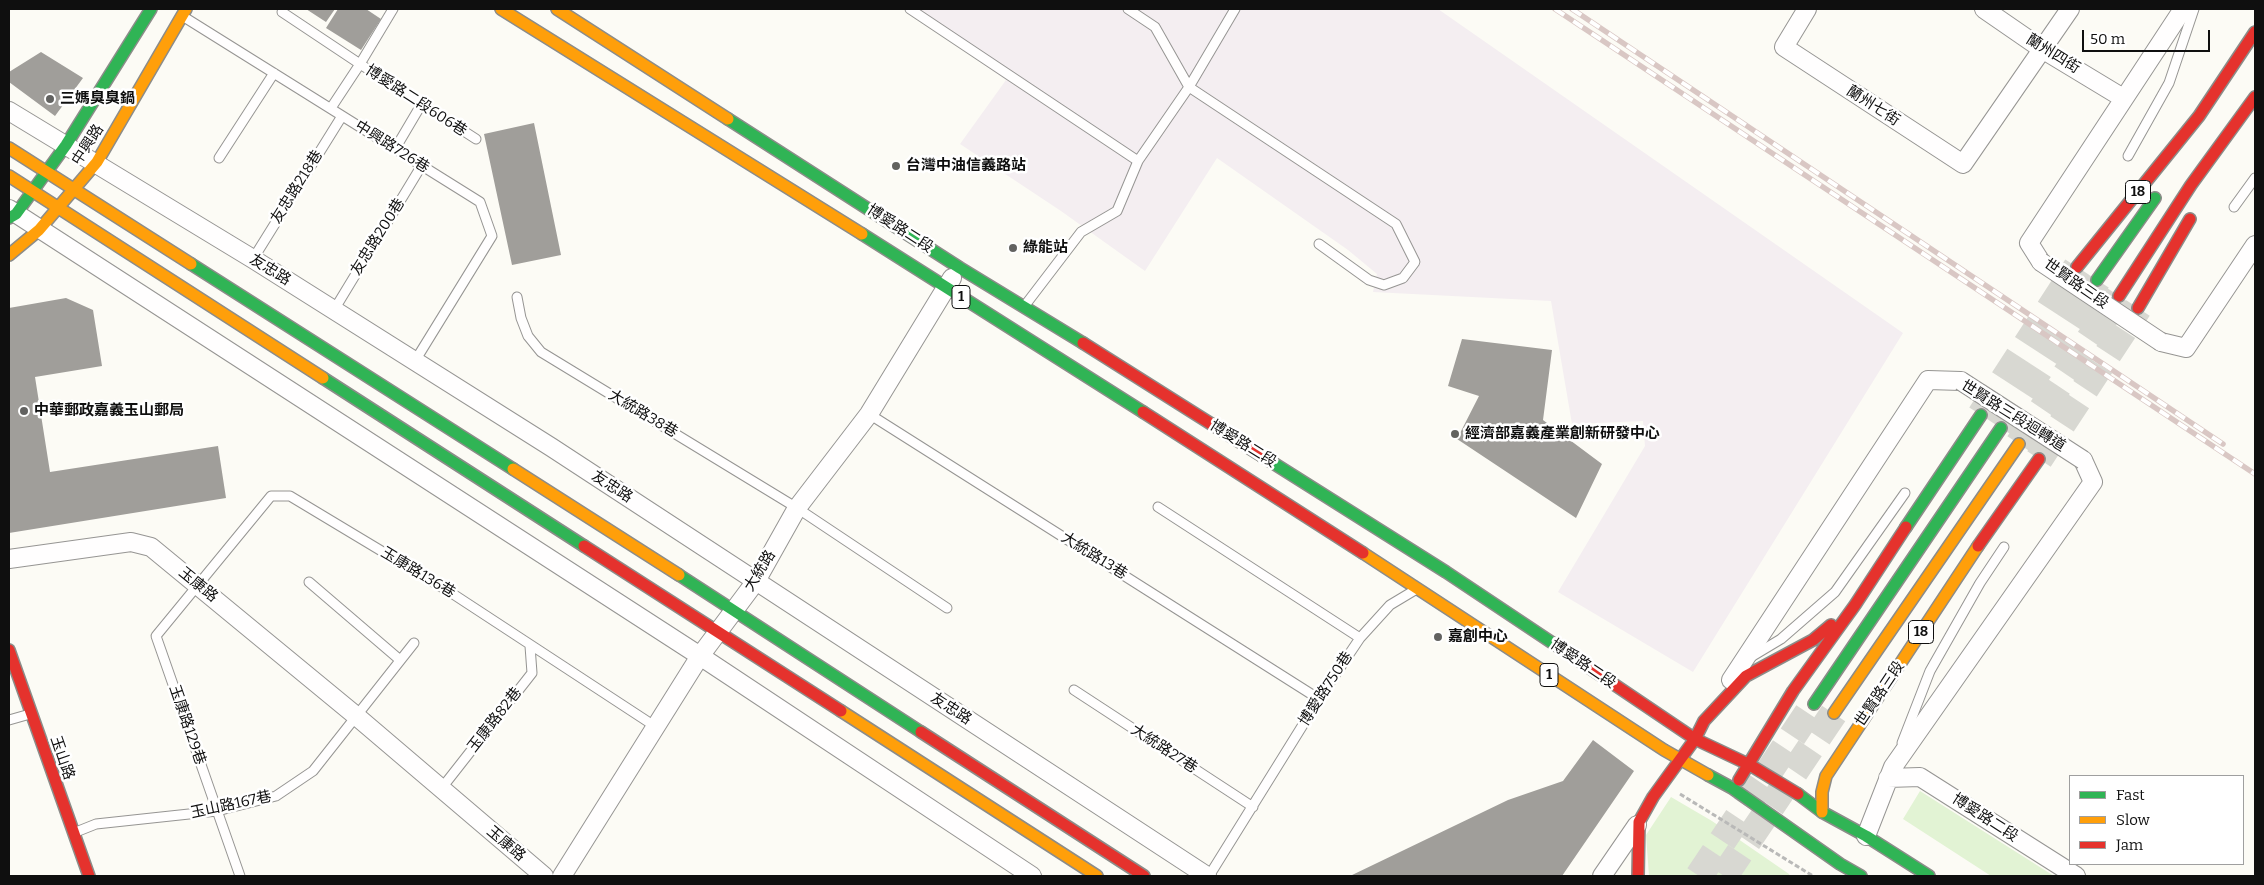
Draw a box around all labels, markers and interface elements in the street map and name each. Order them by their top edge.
scale bar [2084,20,2212,52]
street label: 蘭州四街 [2023,30,2083,78]
text: 50 m [2090,30,2125,48]
street label: 博愛路二段606巷 [362,62,470,140]
street label: 蘭州七街 [1843,82,1903,130]
place label: 三媽臭臭鍋 [60,90,135,108]
marker: 三媽臭臭鍋 [44,93,56,105]
street label: 中興路726巷 [351,117,433,177]
street label: 中興路 [68,121,108,169]
street label: 友忠路218巷 [267,147,327,227]
place label: 台灣中油信義路站 [906,157,1026,175]
marker: 台灣中油信義路站 [890,160,902,172]
road number: 18 [2126,180,2150,203]
street label: 友忠路200巷 [347,195,409,279]
street label: 博愛路二段 [864,201,936,257]
place label: 綠能站 [1023,239,1068,257]
marker: 綠能站 [1007,242,1019,254]
street label: 友忠路 [246,250,294,290]
street label: 世賢路三段 [2040,255,2112,313]
road number: 1 [952,286,970,308]
street label: 世賢路三段迴轉道 [1957,377,2069,455]
street label: 大統路38巷 [605,386,681,442]
place label: 中華郵政嘉義玉山郵局 [34,402,184,420]
marker: 中華郵政嘉義玉山郵局 [18,405,30,417]
street label: 博愛路二段 [1206,416,1280,472]
place label: 經濟部嘉義產業創新研發中心 [1465,425,1660,443]
marker: 經濟部嘉義產業創新研發中心 [1449,428,1461,440]
street label: 友忠路 [588,467,636,507]
street label: 大統路13巷 [1058,529,1130,583]
street label: 玉康路136巷 [378,544,458,602]
street label: 大統路 [740,547,780,595]
street label: 玉康路 [175,564,221,606]
road number: 18 [1908,620,1934,644]
place label: 嘉創中心 [1448,628,1508,646]
marker: 嘉創中心 [1432,631,1444,643]
street label: 博愛路二段 [1547,636,1619,692]
street label: 博愛路750巷 [1295,648,1357,730]
street label: 世賢路三段 [1852,658,1908,730]
road number: 1 [1540,664,1558,686]
street label: 玉康路129巷 [165,683,209,767]
street label: 玉康路82巷 [464,684,526,756]
street label: 友忠路 [927,689,975,729]
street label: 大統路27巷 [1127,721,1201,777]
street label: 玉山路 [46,734,78,782]
legend [2069,775,2244,865]
text: Fast [2116,786,2145,804]
street label: 玉山路167巷 [189,788,273,822]
street label: 博愛路二段 [1949,790,2021,846]
text: Slow [2116,811,2150,829]
street label: 玉康路 [483,823,529,865]
text: Jam [2116,836,2143,854]

